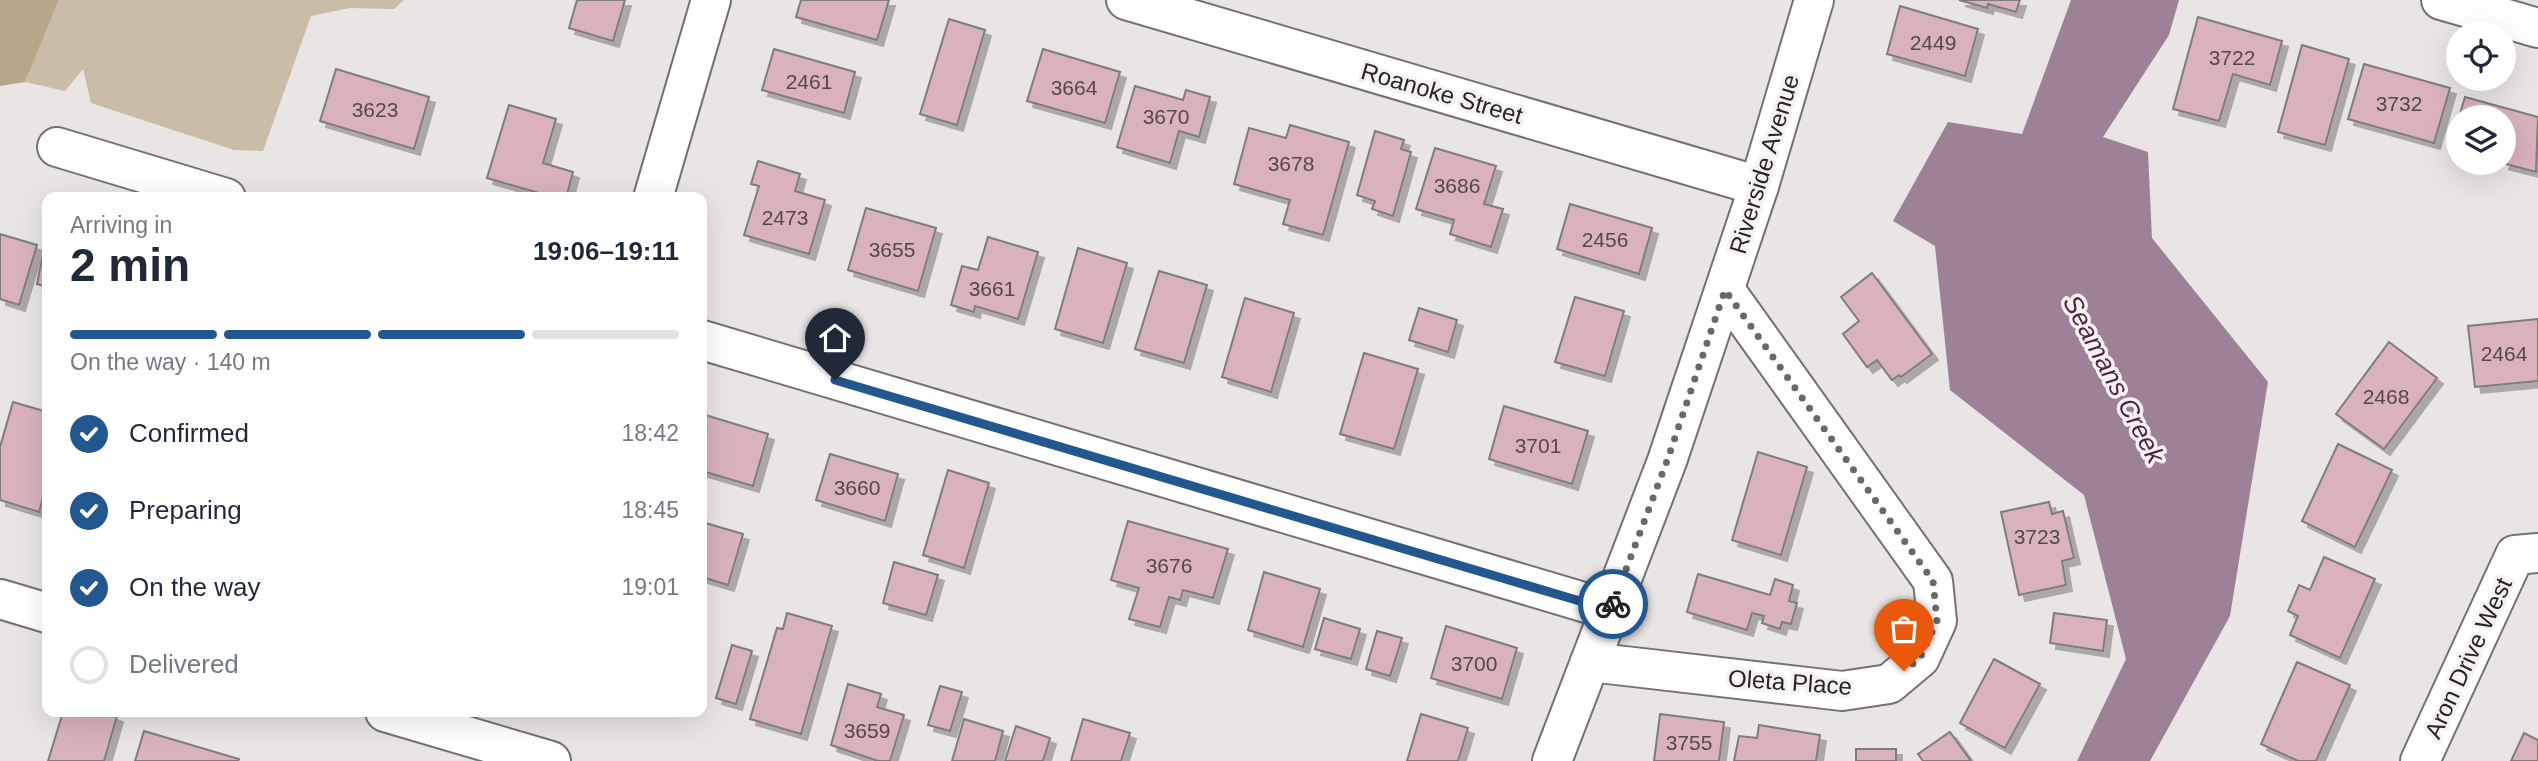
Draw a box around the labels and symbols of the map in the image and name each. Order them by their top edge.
house number: 2449 [1910,31,1956,54]
house number: 3722 [2209,46,2255,69]
street label: Roanoke Street [1358,57,1526,129]
house number: 2461 [786,70,832,93]
street label: Riverside Avenue [1724,71,1804,257]
house number: 3664 [1051,76,1098,99]
house number: 3732 [2376,92,2422,115]
house number: 3623 [352,98,398,121]
house number: 3670 [1143,105,1189,128]
house number: 3678 [1268,152,1314,175]
house number: 3686 [1434,174,1480,197]
house number: 2473 [762,206,808,229]
house number: 2456 [1582,228,1628,251]
house number: 3655 [869,238,915,261]
house number: 3661 [969,277,1015,300]
water label: Seamans Creek [2057,290,2172,470]
pin [805,308,865,380]
house number: 2464 [2481,342,2528,365]
house number: 2468 [2363,385,2409,408]
house number: 3701 [1515,434,1561,457]
house number: 3660 [834,476,880,499]
house number: 3723 [2014,525,2060,548]
house number: 3676 [1146,554,1192,577]
courier [1578,569,1648,639]
street label: Aron Drive West [2419,573,2517,743]
pin [1874,599,1934,671]
house number: 3700 [1451,652,1497,675]
street label: Oleta Place [1727,664,1853,700]
house number: 3659 [844,719,890,742]
house number: 3755 [1666,731,1712,754]

